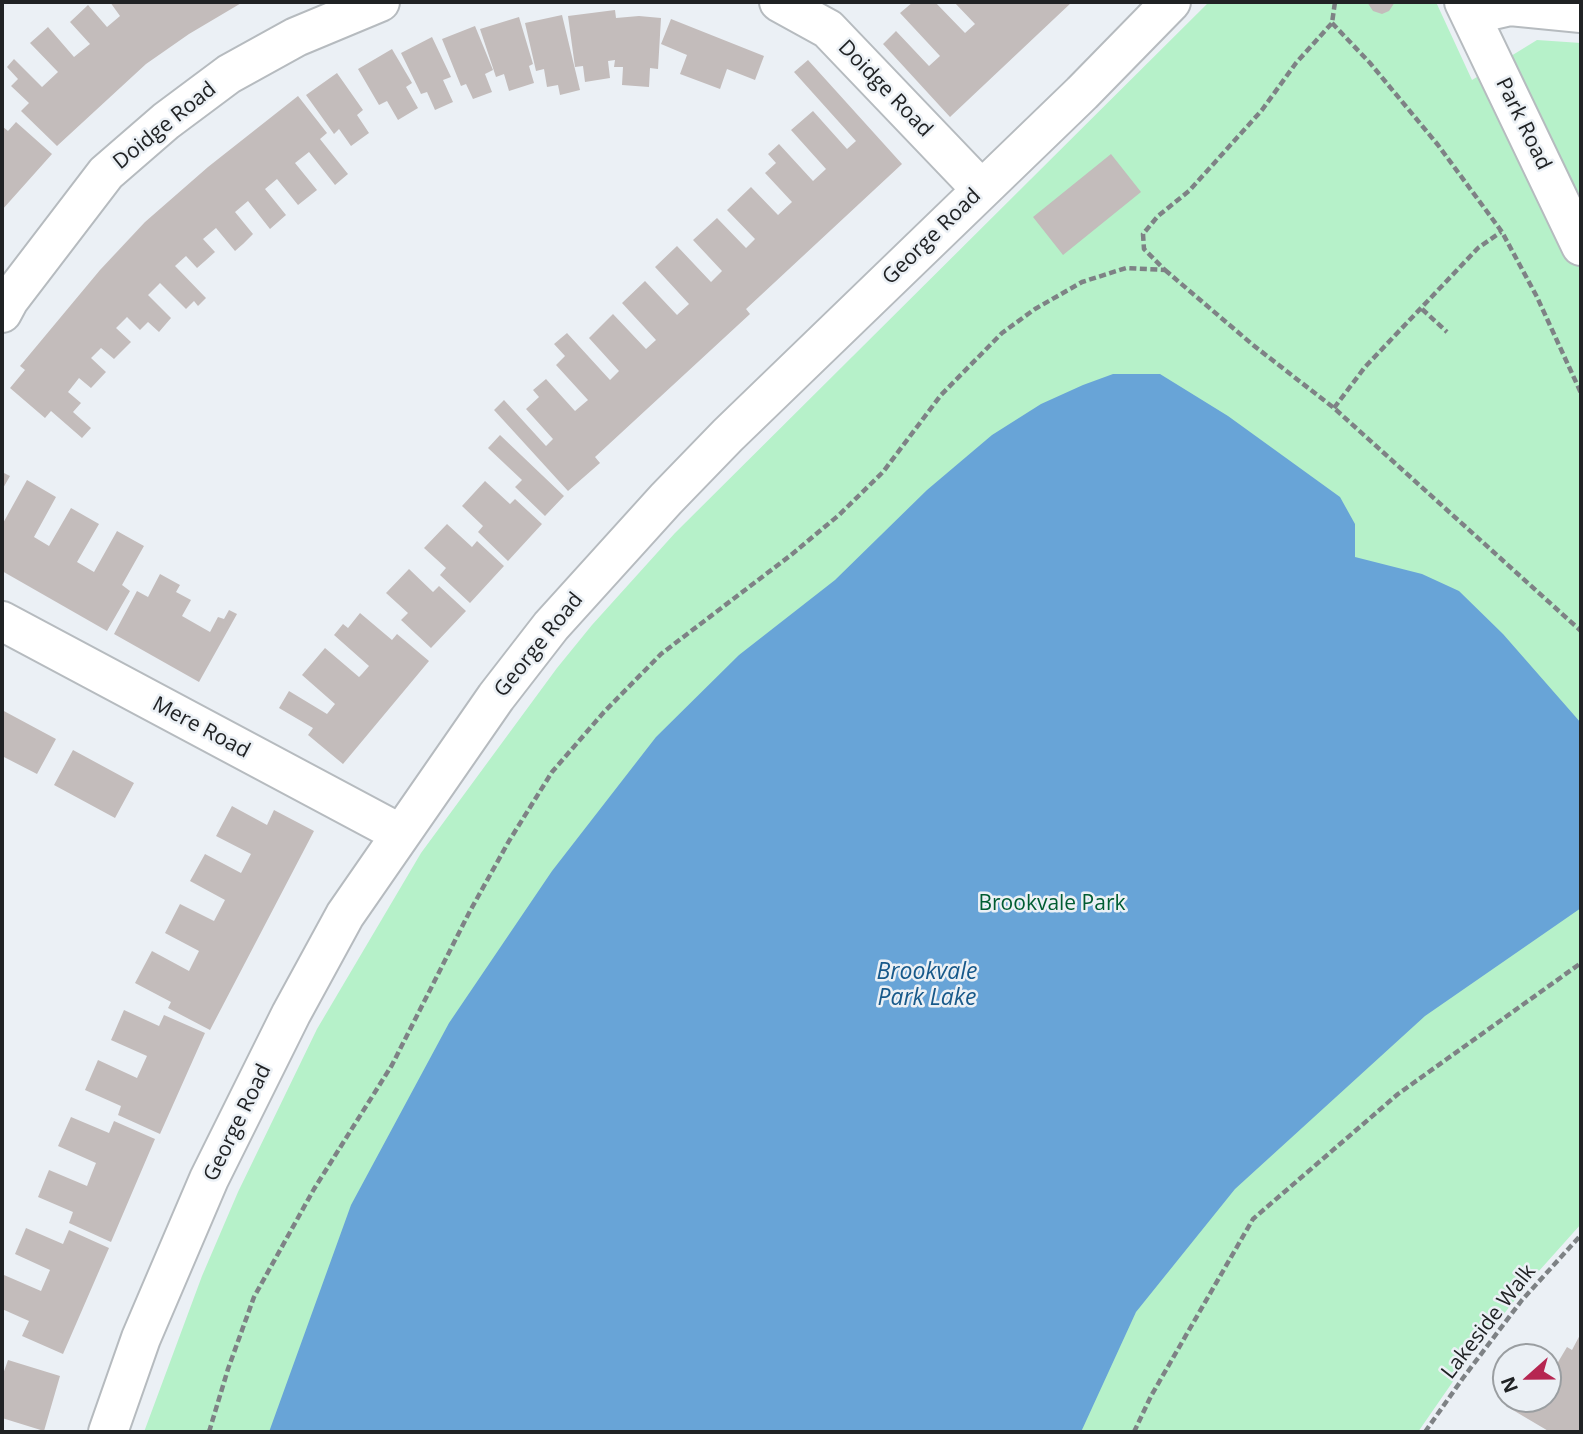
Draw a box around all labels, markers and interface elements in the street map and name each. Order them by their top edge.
street label: Doidge Road [833,35,937,143]
street label: Park Road [1490,74,1556,174]
street label: Doidge Road [109,77,221,175]
street label: George Road [878,184,986,290]
street label: George Road [489,588,589,702]
street label: Mere Road [148,692,254,764]
park label: Brookvale Park [978,891,1126,917]
water label: Brookvale Park Lake [877,958,977,1012]
street label: George Road [199,1060,277,1186]
street label: Lakeside Walk [1437,1260,1541,1384]
north arrow [1492,1343,1562,1413]
text: N [1494,1373,1524,1397]

